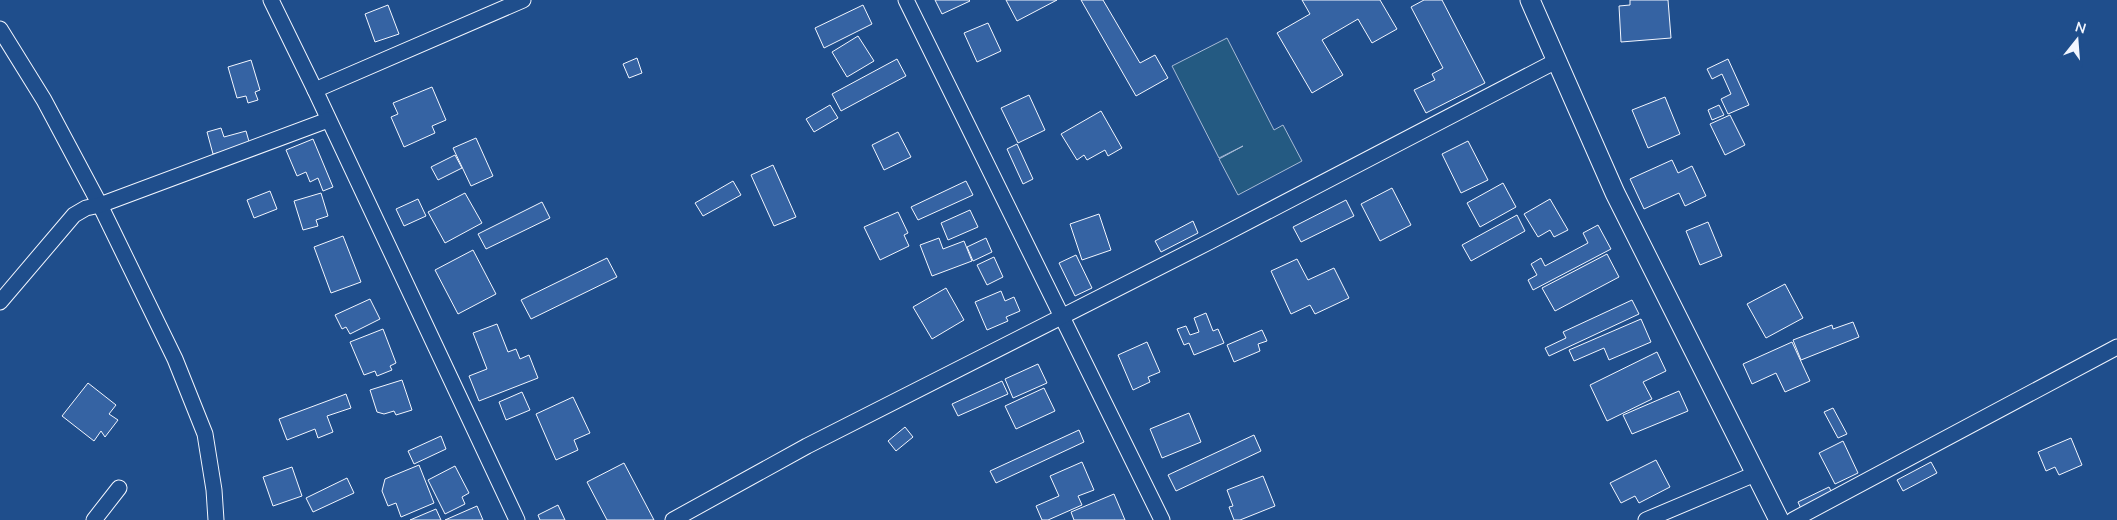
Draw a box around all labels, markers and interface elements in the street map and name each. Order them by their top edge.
north arrow [2052,15,2102,65]
text: N [2073,17,2088,39]

